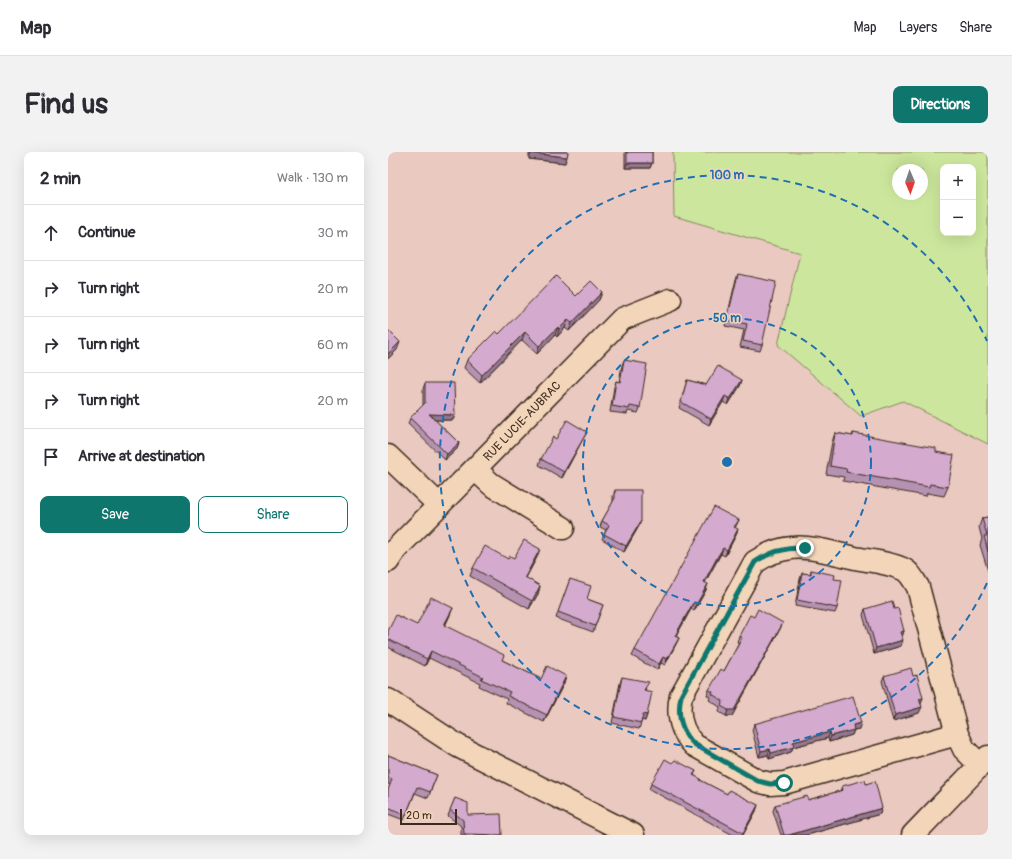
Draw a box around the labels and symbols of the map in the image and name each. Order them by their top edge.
north arrow [892,164,928,200]
text: 100 m [710,168,745,183]
text: 50 m [713,311,741,326]
street label: RUE LUCIE-AUBRAC [480,378,564,464]
centre of rings [720,455,734,469]
route end [796,539,814,557]
route start [775,774,793,792]
scale bar [400,807,457,826]

